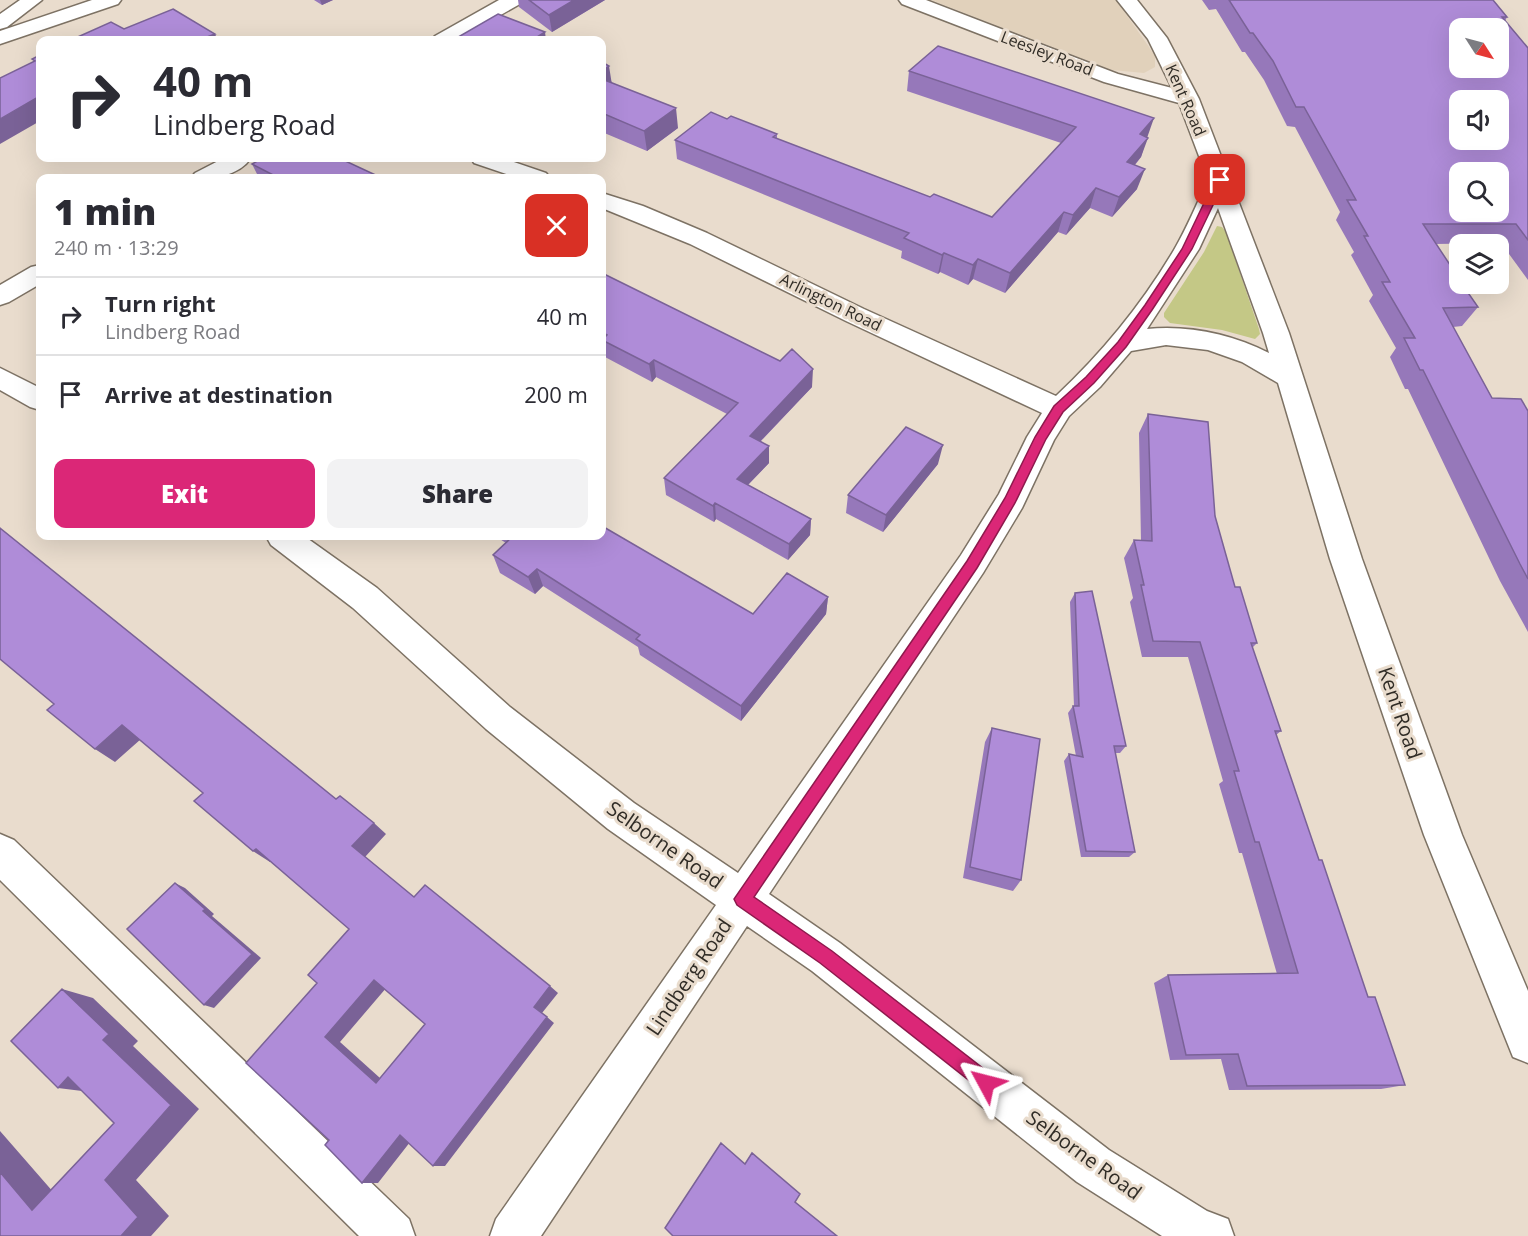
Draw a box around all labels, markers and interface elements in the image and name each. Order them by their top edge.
north arrow [1449,18,1509,78]
map controls [1449,18,1509,294]
street label: Leesley Road [998,25,1096,81]
text: 40 m [153,52,253,109]
icon: right [54,60,132,138]
street label: Kent Road [1160,61,1212,139]
button: sound [1449,90,1509,150]
text: Lindberg Road [153,106,336,143]
pin [1194,154,1245,205]
button: search [1449,162,1509,222]
icon: arrive [1203,163,1236,196]
text: 1 min [54,187,156,236]
button: close [525,194,588,257]
text: 240 m · 13:29 [54,234,179,261]
button: layers [1449,234,1509,294]
street label: Arlington Road [776,268,886,336]
text: Turn right [105,288,216,318]
icon: right [54,300,87,333]
text: 40 m [537,301,588,331]
text: Lindberg Road [105,318,240,345]
icon: arrive [54,378,87,411]
text: Arrive at destination [105,379,333,409]
text: 200 m [524,379,588,409]
button: Exit [54,459,315,528]
button: Share [327,459,588,528]
street label: Kent Road [1372,663,1429,763]
street label: Selborne Road [602,794,729,895]
street label: Lindberg Road [640,913,738,1040]
position arrow [954,1051,1018,1115]
street label: Selborne Road [1021,1104,1147,1206]

